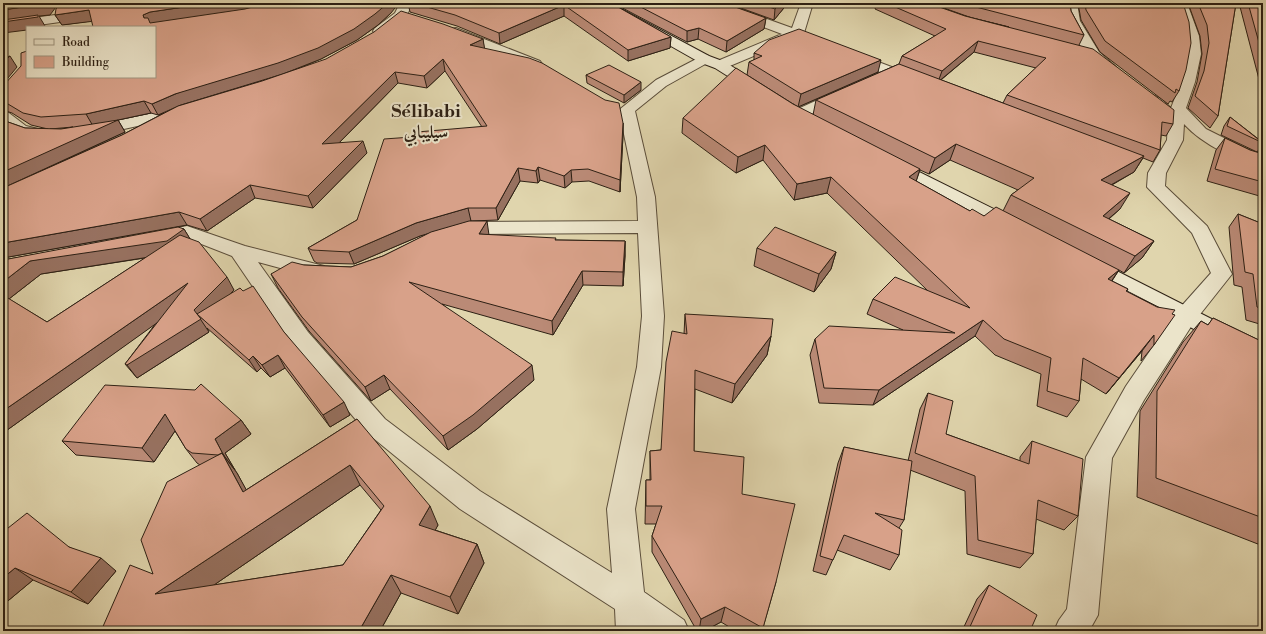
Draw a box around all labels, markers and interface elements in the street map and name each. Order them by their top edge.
legend [26,26,156,78]
text: Road [62,35,90,50]
text: Building [61,55,110,70]
district label: Sélibabi سيليبابي [391,100,461,147]

